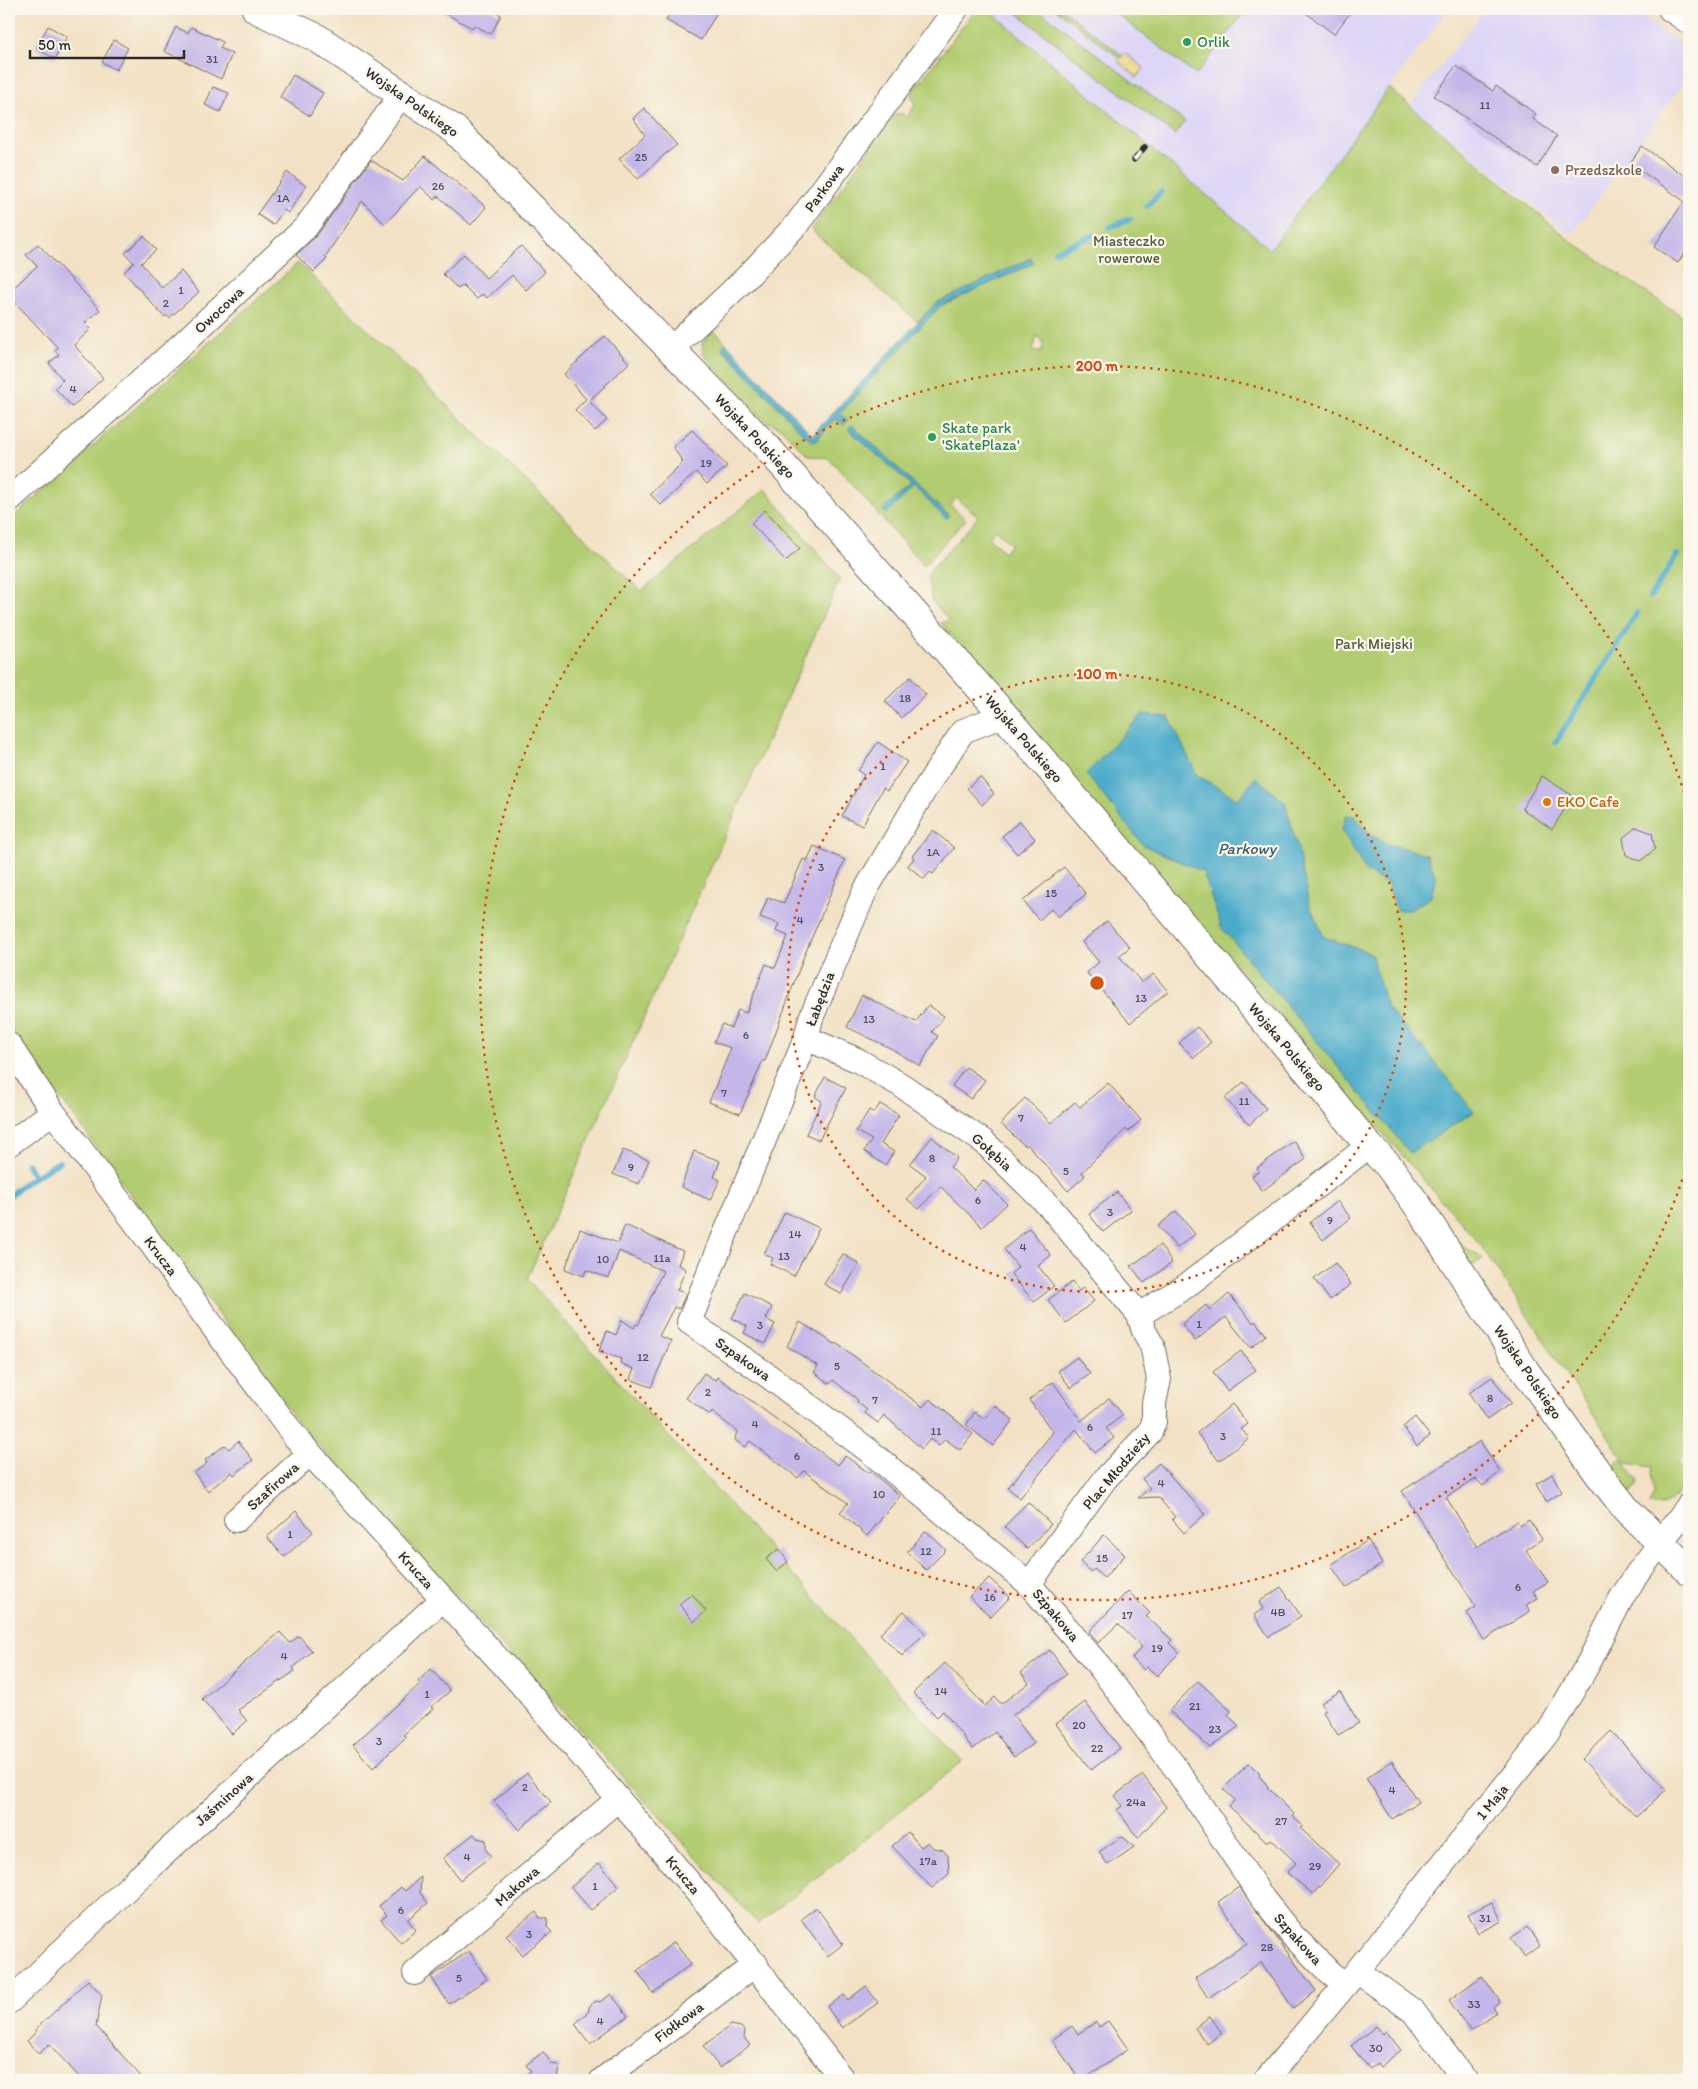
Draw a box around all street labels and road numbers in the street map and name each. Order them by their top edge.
street label: Wojska Polskiego [362,63,462,141]
street label: Parkowa [801,160,848,216]
street label: Owocowa [190,282,248,337]
street label: Wojska Polskiego [711,390,799,482]
street label: Wojska Polskiego [981,692,1067,786]
street label: Łabędzia [801,969,839,1029]
street label: Wojska Polskiego [1245,999,1329,1095]
street label: Gołębia [968,1129,1016,1175]
street label: Krucza [140,1233,182,1280]
street label: Wojska Polskiego [1490,1321,1566,1423]
street label: Szpakowa [712,1333,775,1385]
street label: Plac Młodzieży [1079,1429,1153,1513]
street label: Szafirowa [243,1458,303,1514]
street label: Krucza [394,1547,438,1593]
street label: Szpakowa [1029,1585,1084,1645]
street label: Jaśminowa [191,1768,257,1830]
street label: 1 Maja [1472,1780,1512,1824]
street label: Krucza [662,1852,705,1898]
street label: Makowa [491,1862,543,1910]
street label: Szpakowa [1270,1909,1326,1969]
street label: Fiołkowa [651,1998,707,2046]

